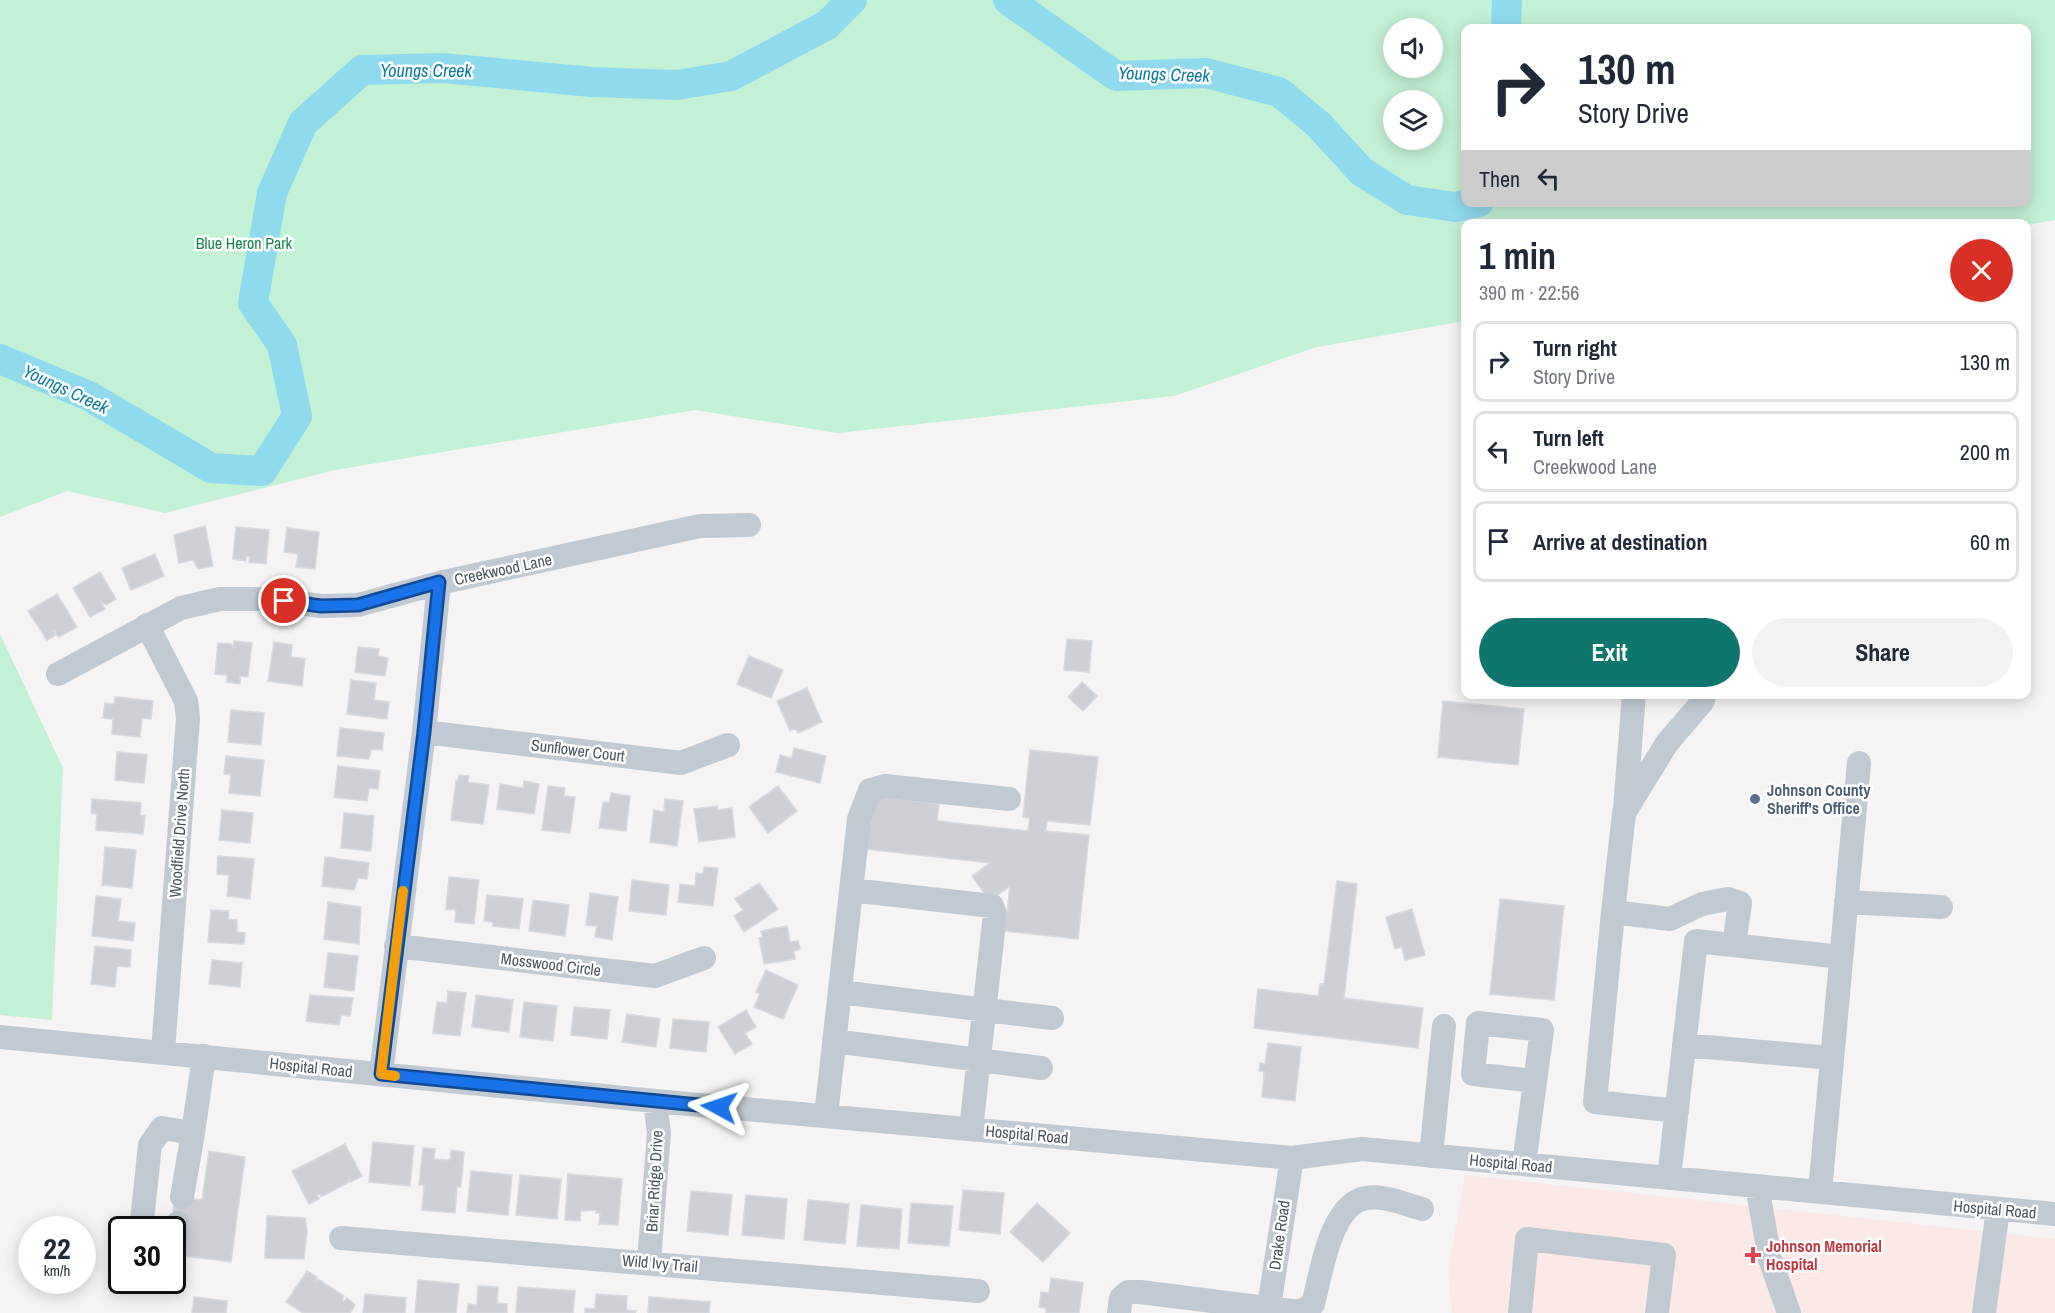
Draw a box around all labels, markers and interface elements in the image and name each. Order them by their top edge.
map controls [1383,18,1443,150]
button: sound [1383,18,1443,78]
text: 130 m [1578,41,1676,97]
icon: right [1479,48,1557,126]
water label: Youngs Creek [380,58,473,83]
water label: Youngs Creek [1118,60,1211,88]
button: layers [1383,90,1443,150]
text: Story Drive [1578,95,1689,131]
icon: left [1532,162,1565,195]
text: Then [1479,164,1520,194]
park label: Blue Heron Park [196,232,293,254]
text: 1 min [1479,232,1556,280]
button: close [1950,239,2013,302]
text: 390 m · 22:56 [1479,279,1579,306]
text: Turn right [1533,333,1617,363]
icon: right [1482,345,1515,378]
text: 130 m [1960,347,2010,377]
water label: Youngs Creek [19,358,113,420]
text: Story Drive [1533,363,1615,390]
text: Turn left [1533,423,1604,453]
icon: left [1482,435,1515,468]
text: 200 m [1960,437,2010,467]
text: Creekwood Lane [1533,453,1657,480]
icon: arrive [1482,525,1515,558]
text: Arrive at destination [1533,527,1707,557]
text: 60 m [1970,527,2010,557]
street label: Creekwood Lane [452,548,554,590]
pin [258,575,309,626]
icon: arrive [267,584,300,617]
button: Exit [1479,618,1740,687]
button: Share [1752,618,2013,687]
street label: Sunflower Court [530,733,626,767]
street label: Woodfield Drive North [164,768,194,898]
place label: Johnson County Sheriff's Office [1767,779,1871,819]
marker: Johnson County Sheriff's Office [1748,792,1762,806]
street label: Mosswood Circle [500,947,602,981]
street label: Hospital Road [269,1052,353,1082]
position arrow [687,1075,751,1139]
street label: Hospital Road [985,1119,1069,1149]
street label: Briar Ridge Drive [640,1129,668,1233]
street label: Hospital Road [1469,1148,1553,1178]
street label: Hospital Road [1953,1194,2037,1224]
street label: Drake Road [1263,1199,1295,1271]
speed limit sign: 30 [108,1216,186,1294]
text: 22 [43,1228,71,1268]
place label: Johnson Memorial Hospital [1766,1235,1882,1275]
marker: Johnson Memorial Hospital [1744,1246,1762,1264]
street label: Wild Ivy Trail [621,1249,699,1277]
text: km/h [44,1260,70,1281]

